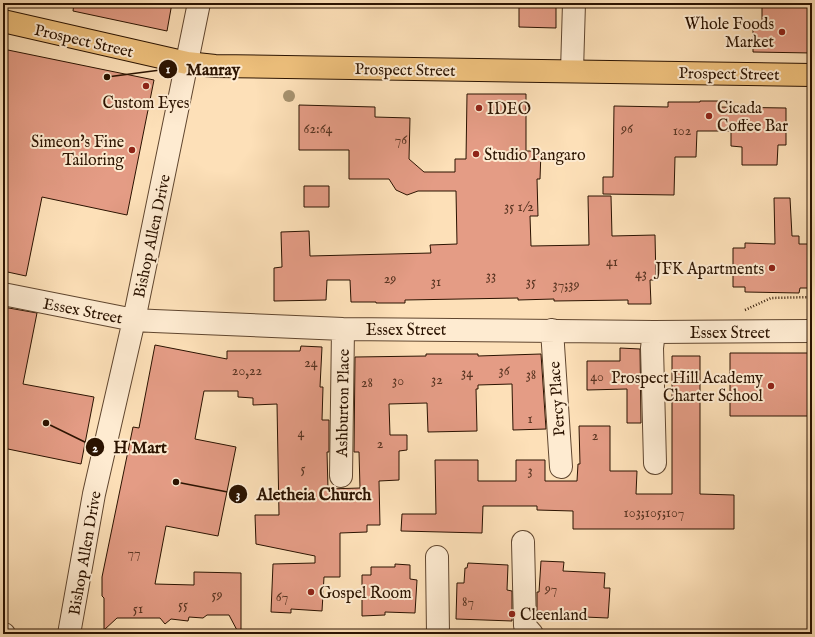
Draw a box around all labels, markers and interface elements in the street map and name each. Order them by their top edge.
place label: Whole Foods Market [684,15,775,53]
street label: Prospect Street [32,21,135,63]
marker: Whole Foods Market [777,27,787,37]
callout: Manray [158,54,248,83]
text: Manray [186,60,241,81]
street label: Prospect Street [354,60,456,82]
text: 1 [166,62,171,77]
street label: Prospect Street [678,64,780,86]
marker: Custom Eyes [141,81,151,91]
place label: Custom Eyes [103,94,190,114]
place label: Cicada Coffee Bar [717,99,788,137]
place label: IDEO [487,100,531,120]
marker: IDEO [474,103,484,113]
marker: Cicada Coffee Bar [704,111,714,121]
house number: 62:64 [304,120,333,138]
house number: 96 [620,120,634,138]
house number: 102 [673,122,692,140]
house number: 76 [395,131,408,149]
place label: Simeon's Fine Tailoring [31,133,124,171]
marker: Simeon's Fine Tailoring [127,145,137,155]
place label: Studio Pangaro [484,146,586,166]
marker: Studio Pangaro [471,149,481,159]
street label: Bishop Allen Drive [130,173,176,300]
house number: 35 1/2 [504,198,534,216]
house number: 41 [606,253,618,271]
place label: JFK Apartments [653,260,764,280]
marker: JFK Apartments [767,263,777,273]
house number: 43 [635,265,647,283]
house number: 33 [486,267,496,285]
house number: 29 [384,270,396,288]
house number: 31 [431,273,441,291]
house number: 35 [526,273,536,291]
house number: 37;39 [552,276,580,294]
street label: Essex Street [41,294,125,330]
street label: Essex Street [366,321,447,341]
street label: Essex Street [690,324,771,344]
street label: Ashburton Place [333,349,355,458]
house number: 24 [304,354,318,372]
street label: Percy Place [545,361,571,437]
house number: 20,22 [232,362,263,380]
house number: 36 [498,362,511,380]
house number: 34 [461,364,473,382]
house number: 38 [526,366,536,384]
house number: 40 [590,368,604,386]
place label: Prospect Hill Academy Charter School [611,369,764,407]
house number: 32 [431,371,443,389]
house number: 30 [392,372,404,390]
house number: 28 [361,374,373,392]
marker: Prospect Hill Academy Charter School [766,381,776,391]
house number: 1 [527,410,533,428]
house number: 4 [298,424,305,442]
house number: 2 [592,427,599,445]
callout: H Mart [85,433,175,462]
house number: 2 [377,435,384,453]
text: H Mart [113,438,167,459]
text: 2 [92,441,98,456]
house number: 5 [300,460,306,478]
house number: 3 [527,462,533,480]
callout: Aletheia Church [228,480,379,509]
text: Aletheia Church [256,485,372,506]
text: 3 [236,487,240,502]
street label: Bishop Allen Drive [65,490,107,617]
house number: 103;105;107 [624,504,684,522]
house number: 77 [127,544,141,562]
house number: 97 [544,580,557,598]
place label: Gospel Room [319,584,412,604]
house number: 59 [211,586,223,604]
marker: Gospel Room [306,587,316,597]
house number: 67 [276,588,288,606]
house number: 87 [462,593,474,611]
house number: 55 [178,596,188,614]
house number: 51 [133,600,143,618]
place label: Cleenland [520,606,588,626]
marker: Cleenland [507,609,517,619]

